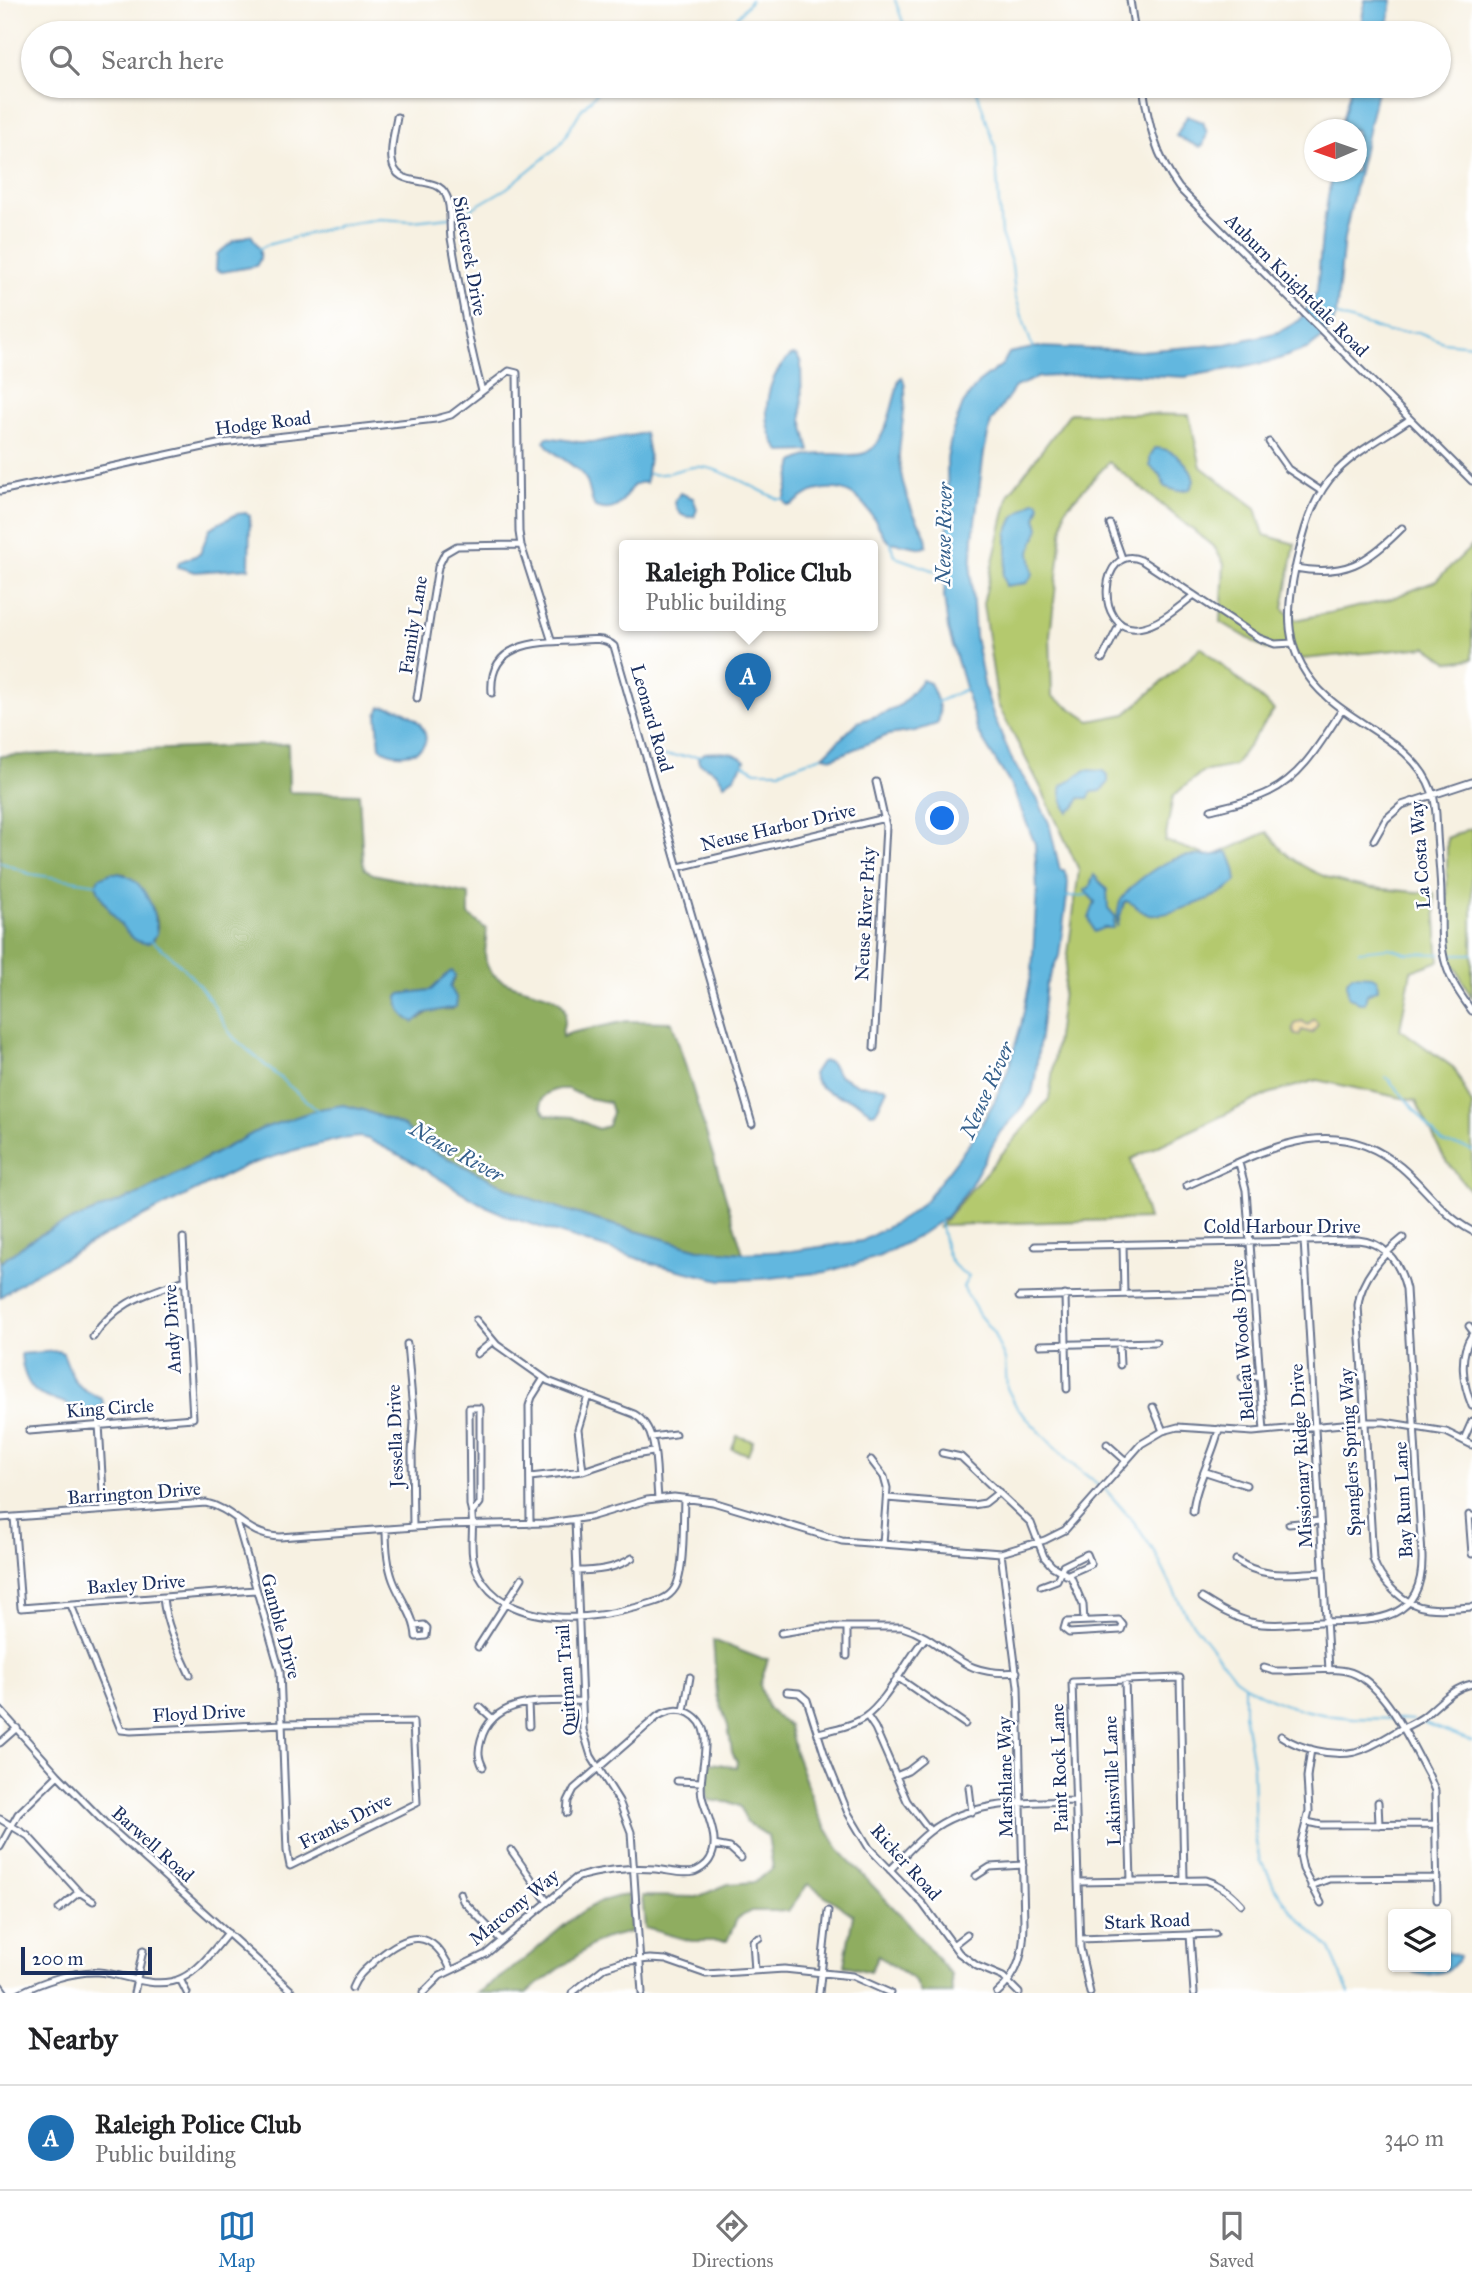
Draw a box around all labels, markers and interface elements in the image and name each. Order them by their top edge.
search box [21,21,1451,98]
icon: search [45,41,83,79]
text: Search here [101,44,224,76]
north arrow [1304,119,1367,182]
street label: Sidecreek Drive [448,194,492,318]
street label: Auburn Knightdale Road [1219,208,1374,363]
street label: Hodge Road [214,406,313,441]
water label: Neuse River [930,481,958,587]
popup [619,540,878,631]
text: Raleigh Police Club [645,556,852,588]
street label: Family Lane [394,574,432,676]
text: Public building [645,588,786,616]
pin: A [725,653,771,711]
street label: Leonard Road [626,661,678,775]
street label: Neuse Harbor Drive [698,798,858,856]
street label: La Costa Way [1405,799,1435,910]
your location [925,801,959,835]
street label: Neuse River Prky [850,845,880,982]
water label: Neuse River [954,1037,1020,1143]
water label: Neuse River [405,1115,509,1189]
street label: Cold Harbour Drive [1203,1215,1361,1238]
street label: Belleau Woods Drive [1225,1258,1259,1422]
street label: Andy Drive [158,1284,186,1375]
street label: Missionary Ridge Drive [1285,1363,1318,1549]
street label: Spanglers Spring Way [1334,1366,1367,1537]
street label: Jessella Drive [382,1384,409,1490]
street label: King Circle [65,1393,155,1424]
street label: Bay Rum Lane [1388,1441,1418,1559]
street label: Barrington Drive [66,1477,202,1510]
street label: Baxley Drive [86,1569,186,1599]
street label: Gamble Drive [256,1571,306,1681]
street label: Quitman Trail [551,1623,581,1737]
street label: Floyd Drive [152,1699,246,1727]
street label: Paint Rock Lane [1045,1703,1073,1833]
street label: Marshlane Way [992,1715,1018,1838]
street label: Lakinsville Lane [1098,1715,1126,1846]
street label: Franks Drive [295,1788,395,1854]
street label: Barwell Road [107,1801,199,1887]
street label: Ricker Road [866,1819,947,1905]
street label: Marcony Way [464,1863,564,1950]
street label: Stark Road [1104,1908,1191,1934]
map controls [1388,1909,1451,1972]
button: layers [1388,1909,1451,1972]
scale bar [21,1944,152,1976]
text: 200 m [32,1947,84,1970]
text: Nearby [28,2021,118,2057]
text: Raleigh Police Club [95,2108,301,2140]
text: A [43,2124,59,2152]
text: 340 m [1384,2124,1444,2152]
text: Public building [95,2140,235,2168]
tab: Map [218,2207,256,2272]
tab: Directions [691,2207,773,2272]
tab: Saved [1209,2207,1254,2272]

